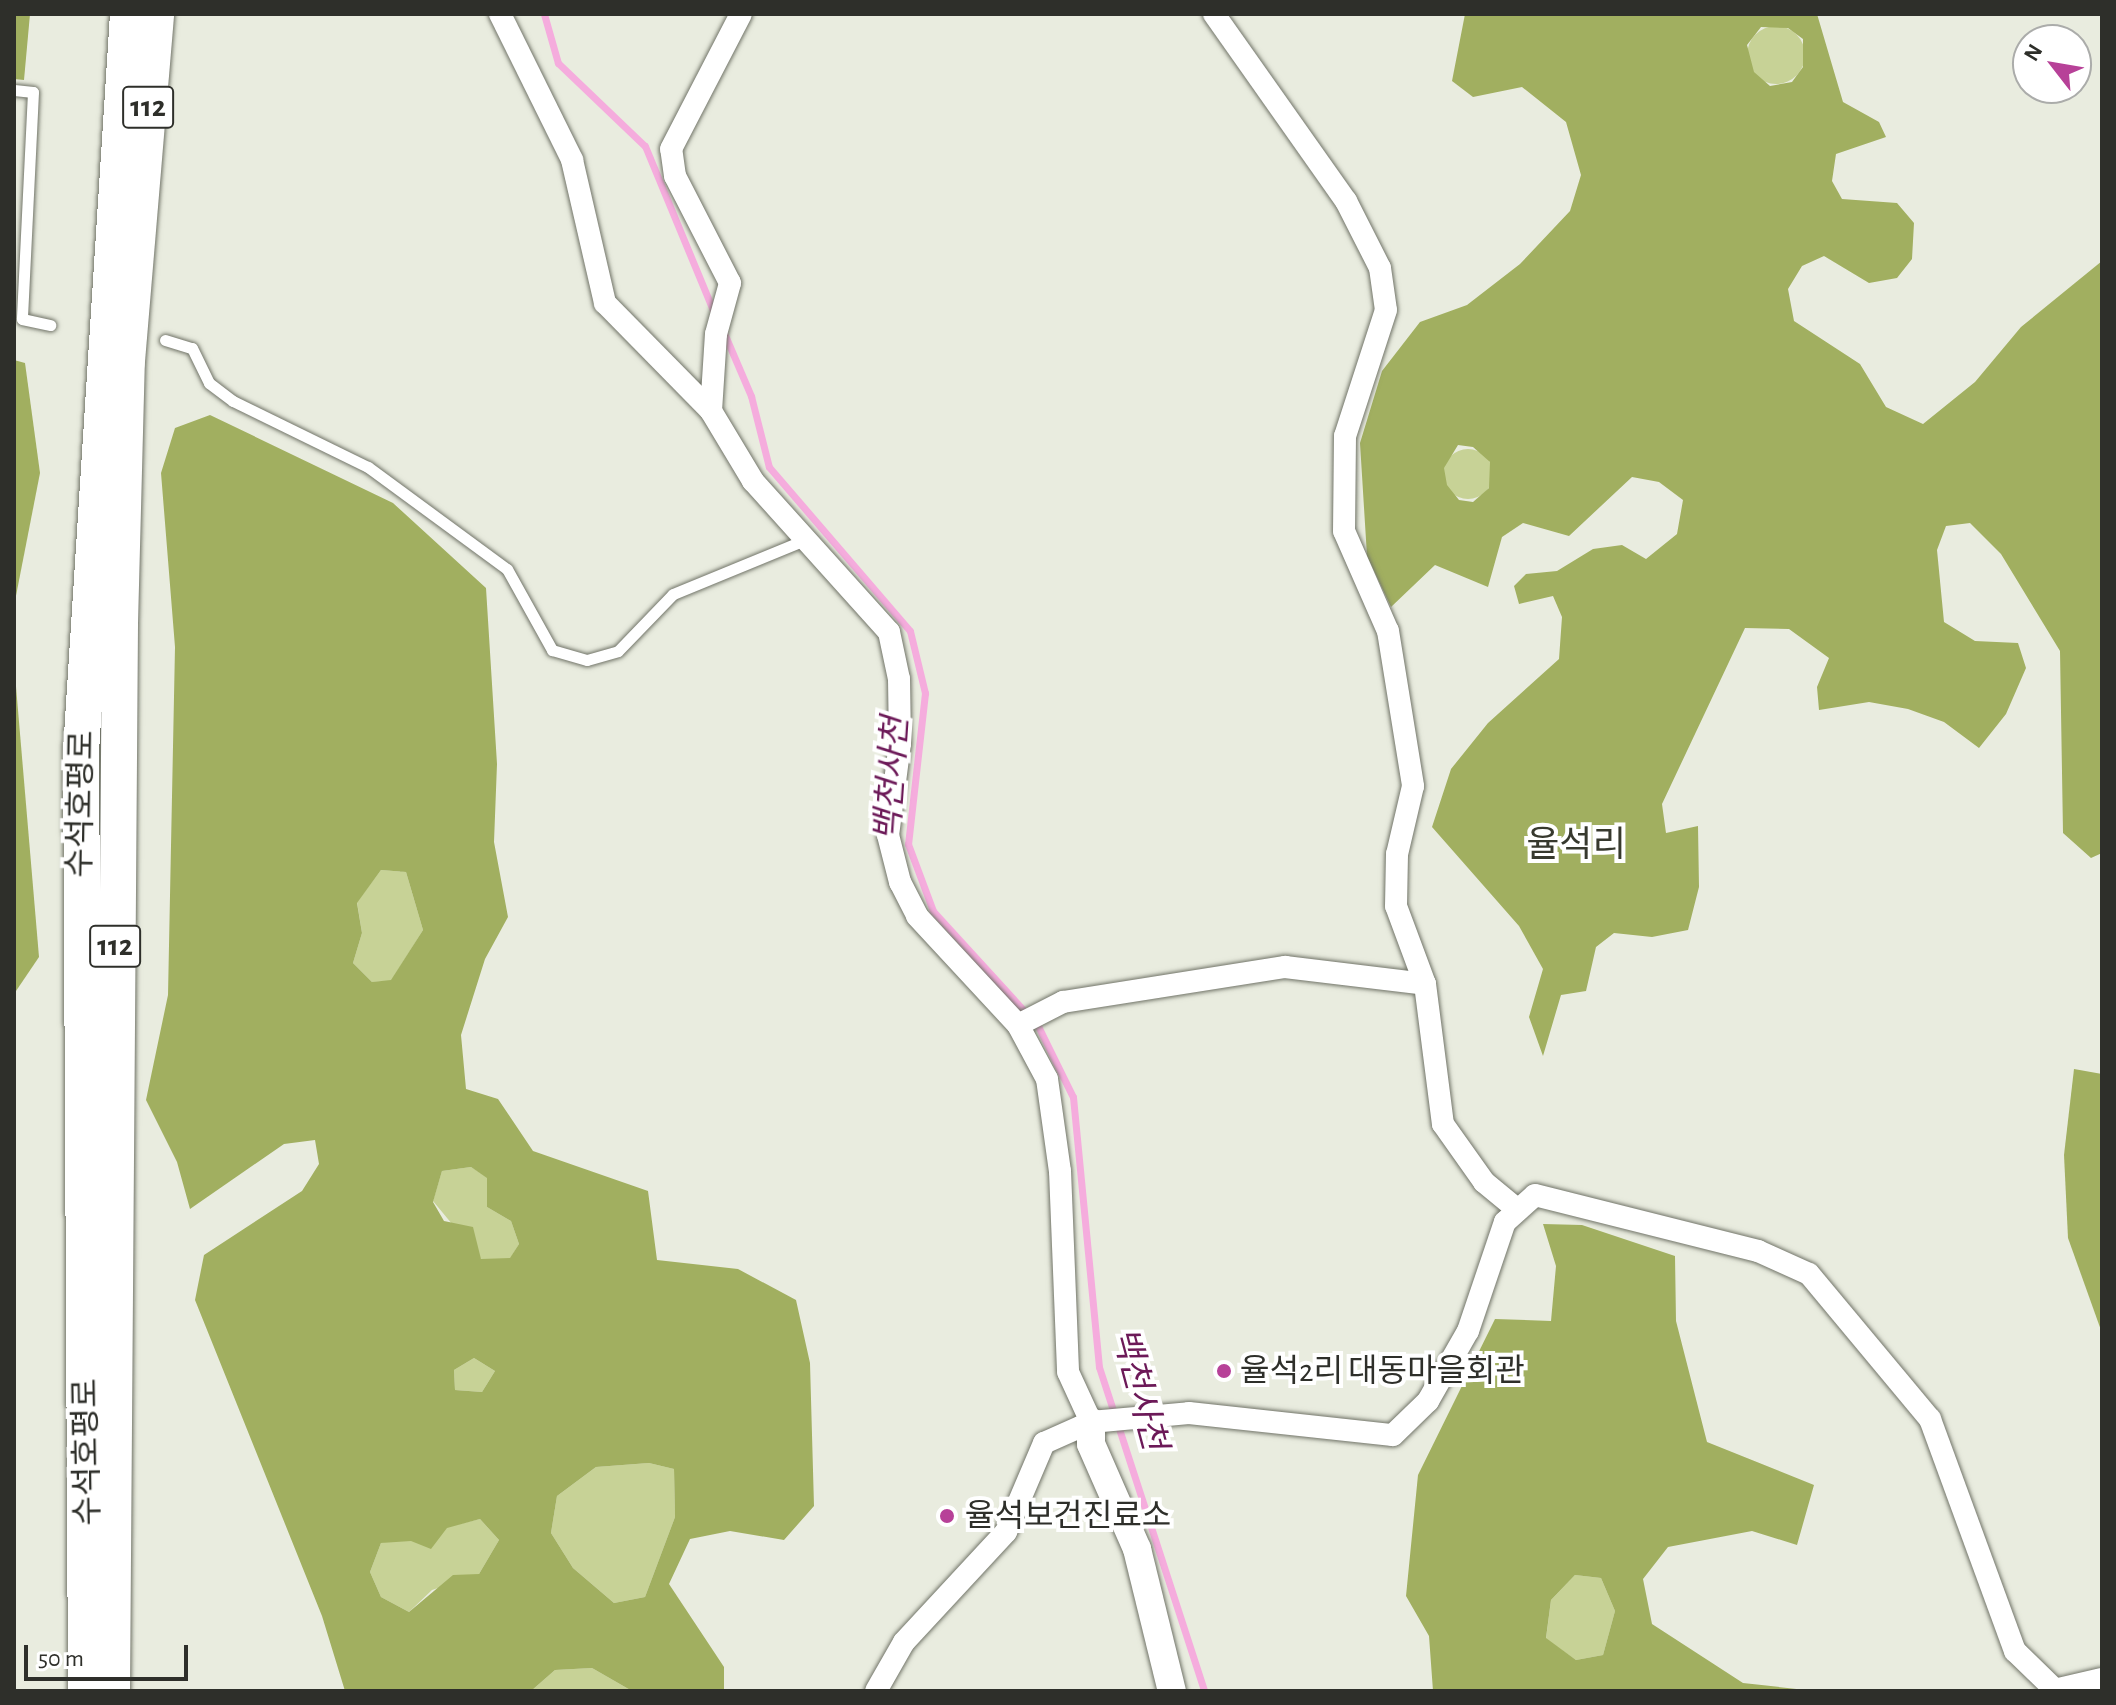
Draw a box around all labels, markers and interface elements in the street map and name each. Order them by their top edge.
north arrow [2012,24,2092,104]
text: N [2020,40,2047,65]
road number: 112 [122,81,174,133]
water label: 백천사천 [868,715,918,843]
street label: 수석호평로 [61,730,101,878]
district label: 율석리 [1526,824,1626,868]
road number: 112 [89,920,141,972]
water label: 백천사천 [1102,1323,1174,1455]
place label: 율석2리 대동마을회관 [1240,1352,1525,1390]
marker: 율석2리 대동마을회관 [1215,1362,1233,1380]
street label: 수석호평로 [67,1378,107,1526]
place label: 율석보건진료소 [965,1497,1171,1535]
marker: 율석보건진료소 [936,1505,958,1527]
scale bar [28,1629,192,1679]
text: 50 m [38,1647,84,1671]

